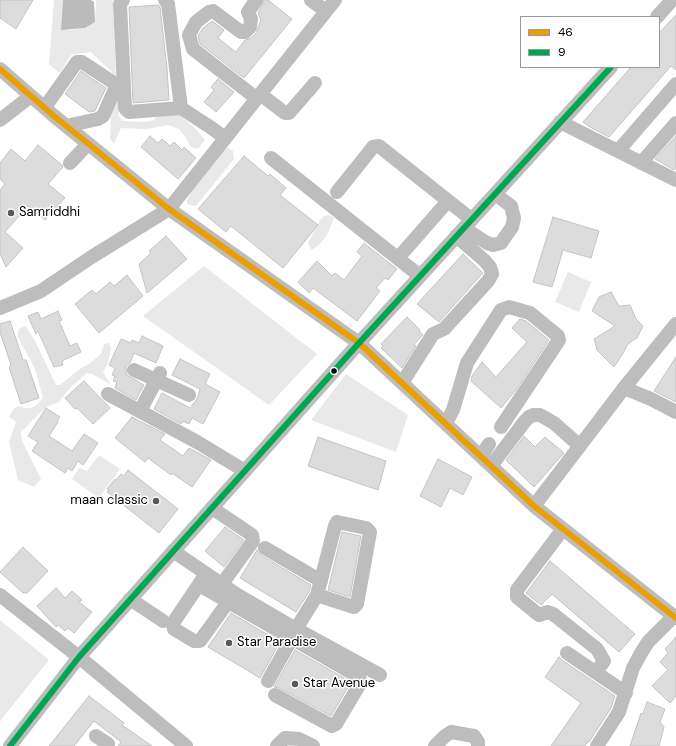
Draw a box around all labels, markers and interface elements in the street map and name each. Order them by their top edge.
legend [520,16,660,68]
text: 46 [558,24,573,40]
text: 9 [558,44,566,60]
place label: Samriddhi [19,205,80,221]
marker: Samriddhi [6,208,16,218]
unlabelled marker [329,366,339,376]
place label: maan classic [70,493,148,509]
marker: maan classic [151,496,161,506]
place label: Star Paradise [237,635,316,651]
marker: Star Paradise [224,638,234,648]
place label: Star Avenue [303,676,375,692]
marker: Star Avenue [290,679,300,689]

